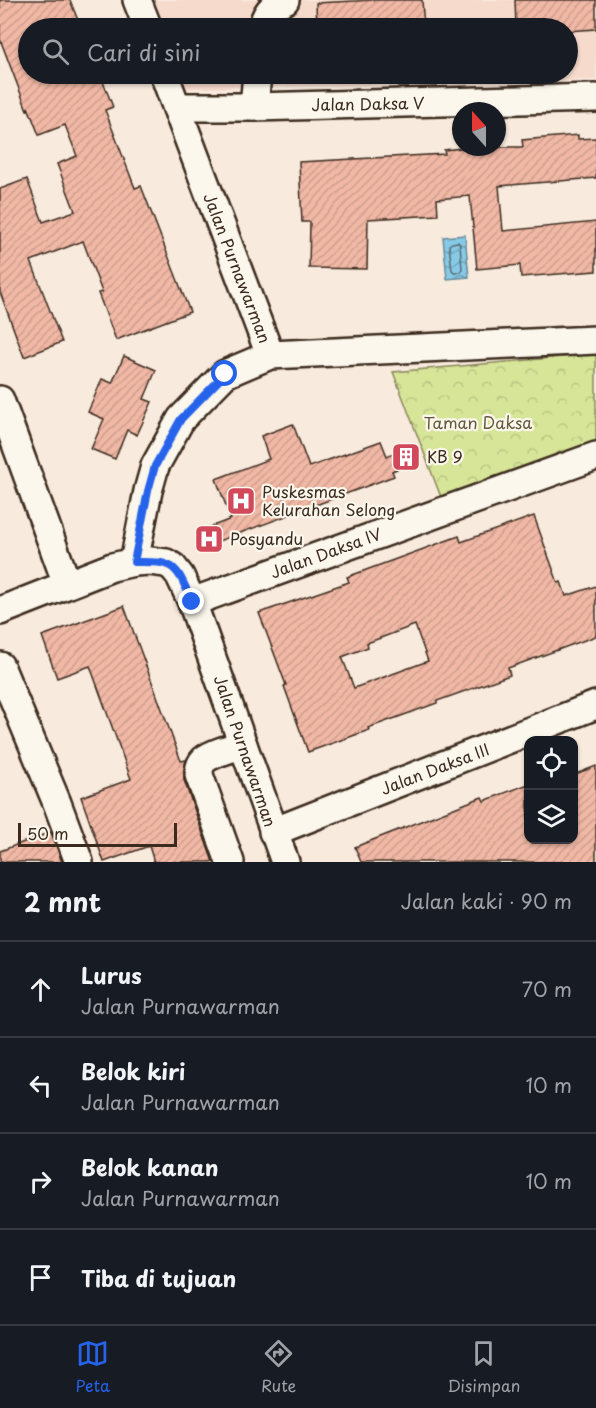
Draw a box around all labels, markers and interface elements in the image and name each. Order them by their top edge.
search box [18,18,578,84]
icon: search [39,35,72,68]
text: Cari di sini [87,35,200,68]
street label: Jalan Daksa V [311,90,425,116]
north arrow [452,102,506,156]
street label: Jalan Purnawarman [198,189,278,346]
route start [211,360,237,386]
park label: Taman Daksa [424,410,532,434]
building icon: KB 9 [390,441,422,473]
place label: KB 9 [427,444,463,468]
place label: Puskesmas Kelurahan Selong [262,479,396,521]
hospital icon: Puskesmas Kelurahan Selong [225,485,257,517]
street label: Jalan Daksa IV [267,521,385,583]
hospital icon: Posyandu [193,523,225,555]
place label: Posyandu [230,526,303,550]
route end [178,588,204,614]
street label: Jalan Purnawarman [209,672,283,830]
street label: Jalan Daksa III [377,736,493,800]
map controls [524,736,578,844]
button: locate [524,736,578,790]
button: layers [524,790,578,844]
scale bar [18,820,177,848]
text: 50 m [27,821,68,845]
text: 2 mnt [24,882,101,921]
text: Jalan kaki · 90 m [401,886,572,916]
text: Lurus [81,958,142,991]
icon: ahead [24,973,57,1006]
text: 70 m [522,974,572,1004]
text: Jalan Purnawarman [81,991,280,1021]
text: Belok kiri [81,1054,185,1087]
icon: left [24,1069,57,1102]
text: 10 m [525,1070,572,1100]
text: Jalan Purnawarman [81,1087,280,1117]
text: Belok kanan [81,1150,218,1183]
icon: right [24,1165,57,1198]
text: 10 m [525,1166,572,1196]
text: Jalan Purnawarman [81,1183,280,1213]
icon: arrive [24,1261,57,1294]
text: Tiba di tujuan [81,1261,236,1294]
tab: Peta [76,1337,110,1397]
tab: Rute [261,1337,296,1397]
tab: Disimpan [447,1337,520,1397]

